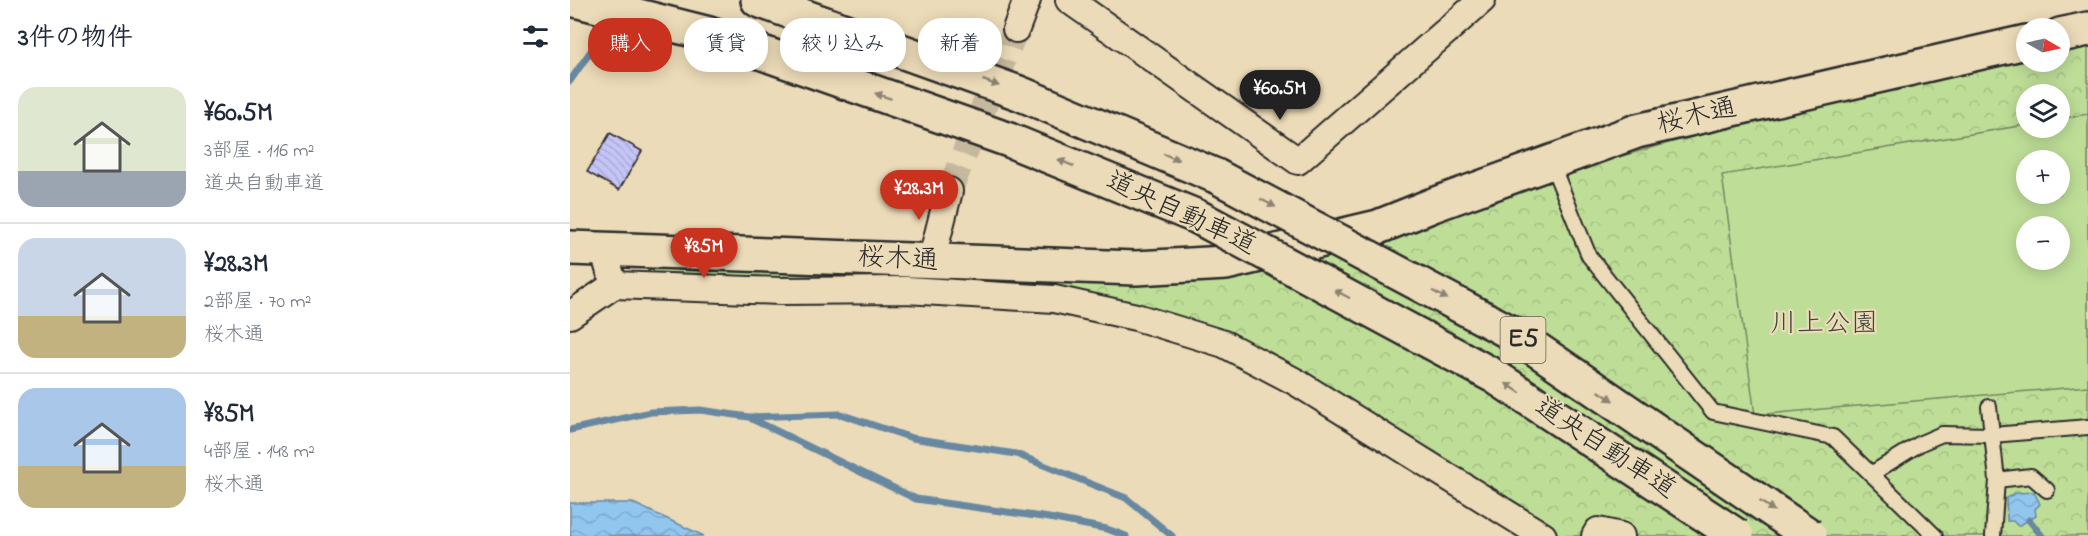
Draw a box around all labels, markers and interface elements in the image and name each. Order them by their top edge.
chip: 購入 [588,18,672,72]
chip: 賃貸 [684,18,768,72]
chip: 絞り込み [780,18,906,72]
chip: 新着 [918,18,1002,72]
north arrow [2016,18,2070,72]
map controls [2016,18,2070,270]
text: 3件の物件 [18,20,133,58]
icon: filters [519,20,552,53]
pin: ¥60.5M [1231,70,1329,121]
text: ¥60.5M [1254,75,1306,104]
one-way arrow [982,78,1000,88]
button: layers [2016,84,2070,138]
street label: 桜木通 [1653,89,1741,145]
one-way arrow [874,90,892,100]
text: ¥60.5M [204,95,273,133]
icon: home [66,111,138,183]
text: 3部屋 · 116 m² [204,137,315,166]
button: + [2016,150,2070,204]
one-way arrow [1163,152,1181,162]
one-way arrow [1057,158,1075,168]
street label: 道央自動車道 [1099,162,1263,266]
text: 道央自動車道 [204,170,324,199]
pin: ¥28.3M [870,170,968,221]
text: ¥28.3M [894,175,944,204]
one-way arrow [1260,198,1277,208]
button: − [2016,216,2070,270]
pin: ¥85M [668,228,740,279]
text: ¥85M [685,233,723,262]
street label: 桜木通 [857,238,939,282]
text: ¥28.3M [204,246,269,284]
icon: home [66,262,138,334]
text: 2部屋 · 70 m² [204,288,312,317]
one-way arrow [1333,289,1350,299]
one-way arrow [1432,290,1449,300]
park label: 川上公園 [1770,305,1878,344]
road number: E5 [1500,317,1546,363]
text: 桜木通 [204,321,264,350]
one-way arrow [1505,383,1521,394]
street label: 道央自動車道 [1526,389,1684,509]
one-way arrow [1598,391,1614,402]
text: ¥85M [204,396,255,434]
icon: home [66,412,138,484]
text: 4部屋 · 148 m² [204,438,315,467]
text: 桜木通 [204,471,264,500]
one-way arrow [1759,500,1775,512]

